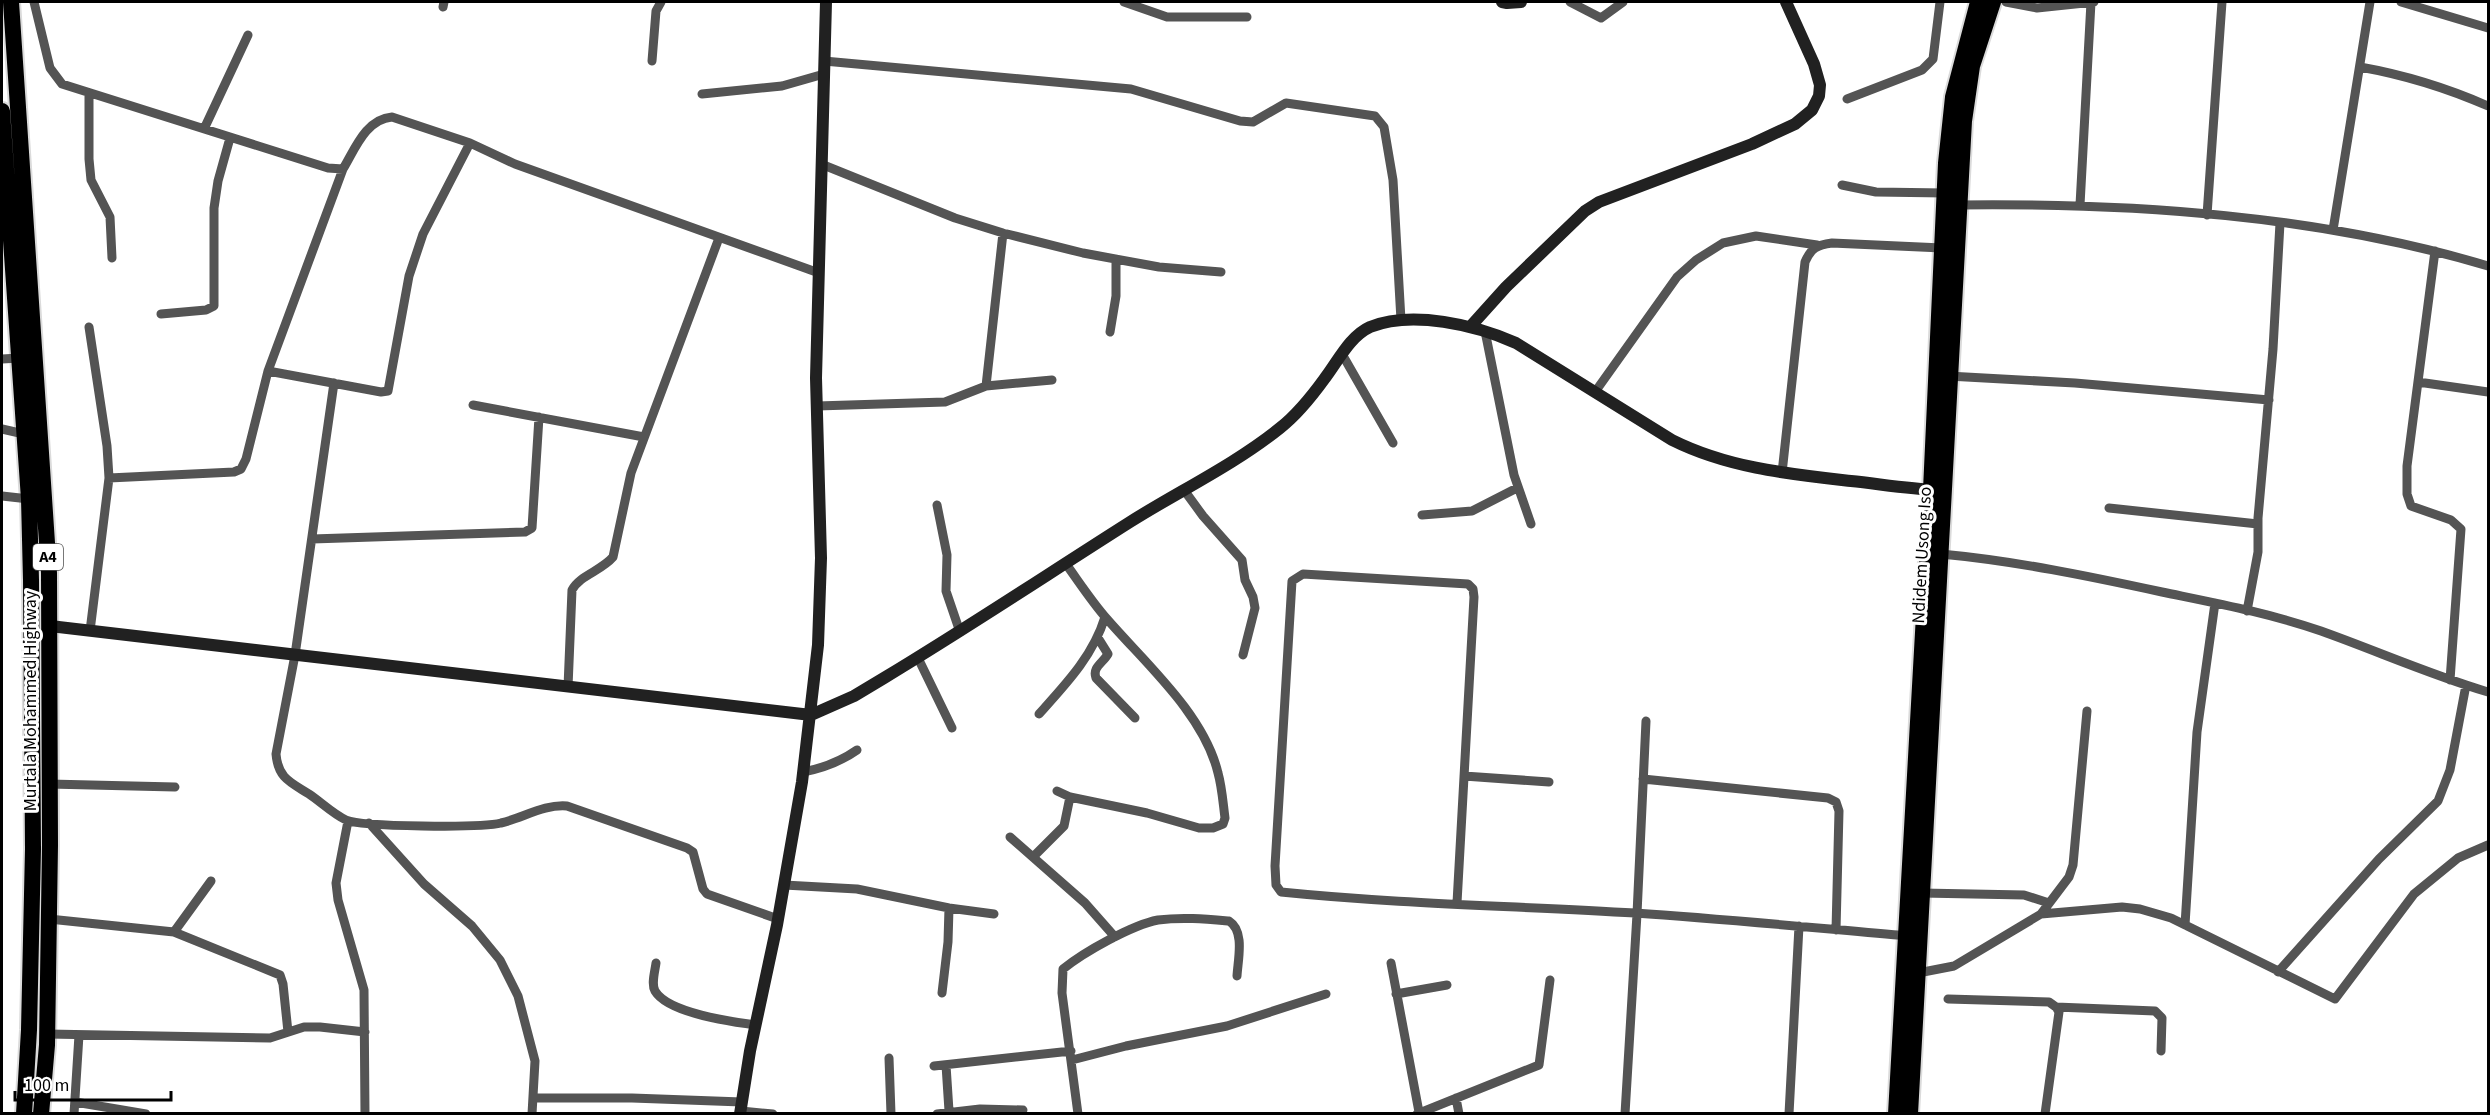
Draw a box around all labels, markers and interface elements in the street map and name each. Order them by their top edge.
street label: Ndidem Usong Iso [1906,486,1938,624]
road number: A4 [33,544,63,570]
street label: Murtala Mohammed Highway [18,590,43,811]
scale bar [15,1064,171,1102]
text: 100 m [24,1073,69,1098]

